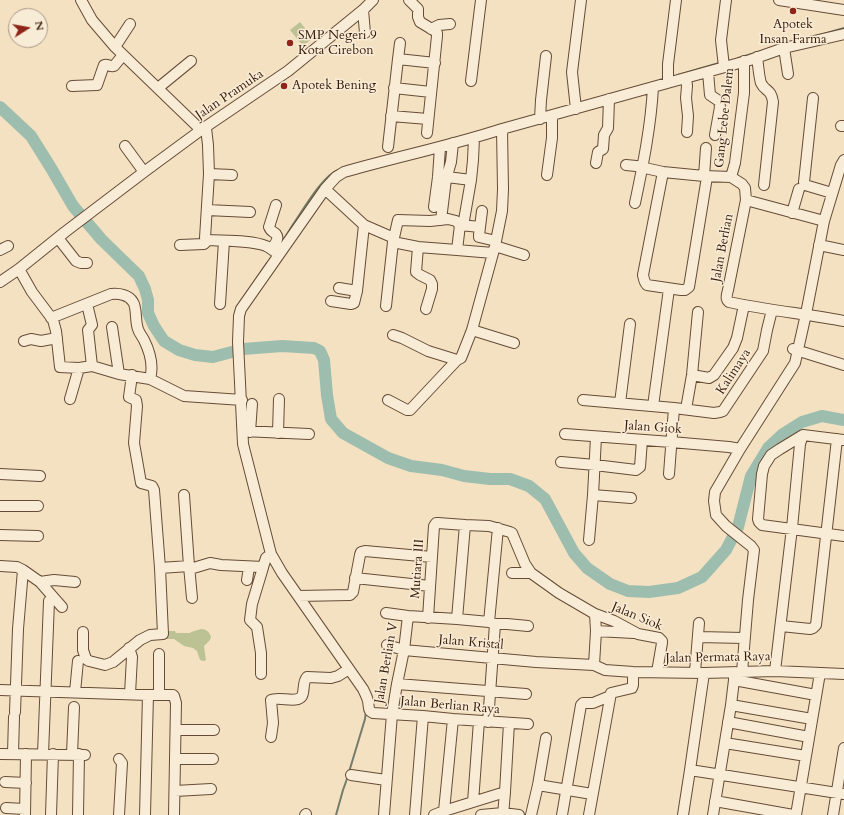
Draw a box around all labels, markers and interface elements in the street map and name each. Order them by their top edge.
marker: Apotek Insan Farma [788,6,798,16]
north arrow [8,8,48,48]
place label: Apotek Insan Farma [759,17,827,48]
text: N [31,20,48,32]
place label: SMP Negeri 9 Kota Cirebon [298,28,377,59]
marker: SMP Negeri 9 Kota Cirebon [285,38,295,48]
street label: Jalan Pramuka [193,67,267,123]
street label: Gang Lebe Dalem [712,67,738,169]
place label: Apotek Bening [292,78,376,94]
marker: Apotek Bening [279,81,289,91]
street label: Jalan Berlian [709,213,737,283]
street label: Kalimaya [713,346,755,398]
street label: Jalan Giok [624,418,682,438]
street label: Mutiara III [408,539,428,599]
street label: Jalan Siok [609,599,665,635]
street label: Jalan Berlian V [372,621,402,705]
street label: Jalan Kristal [438,632,504,654]
street label: Jalan Permata Raya [665,649,771,667]
street label: Jalan Berlian Raya [400,694,500,718]

